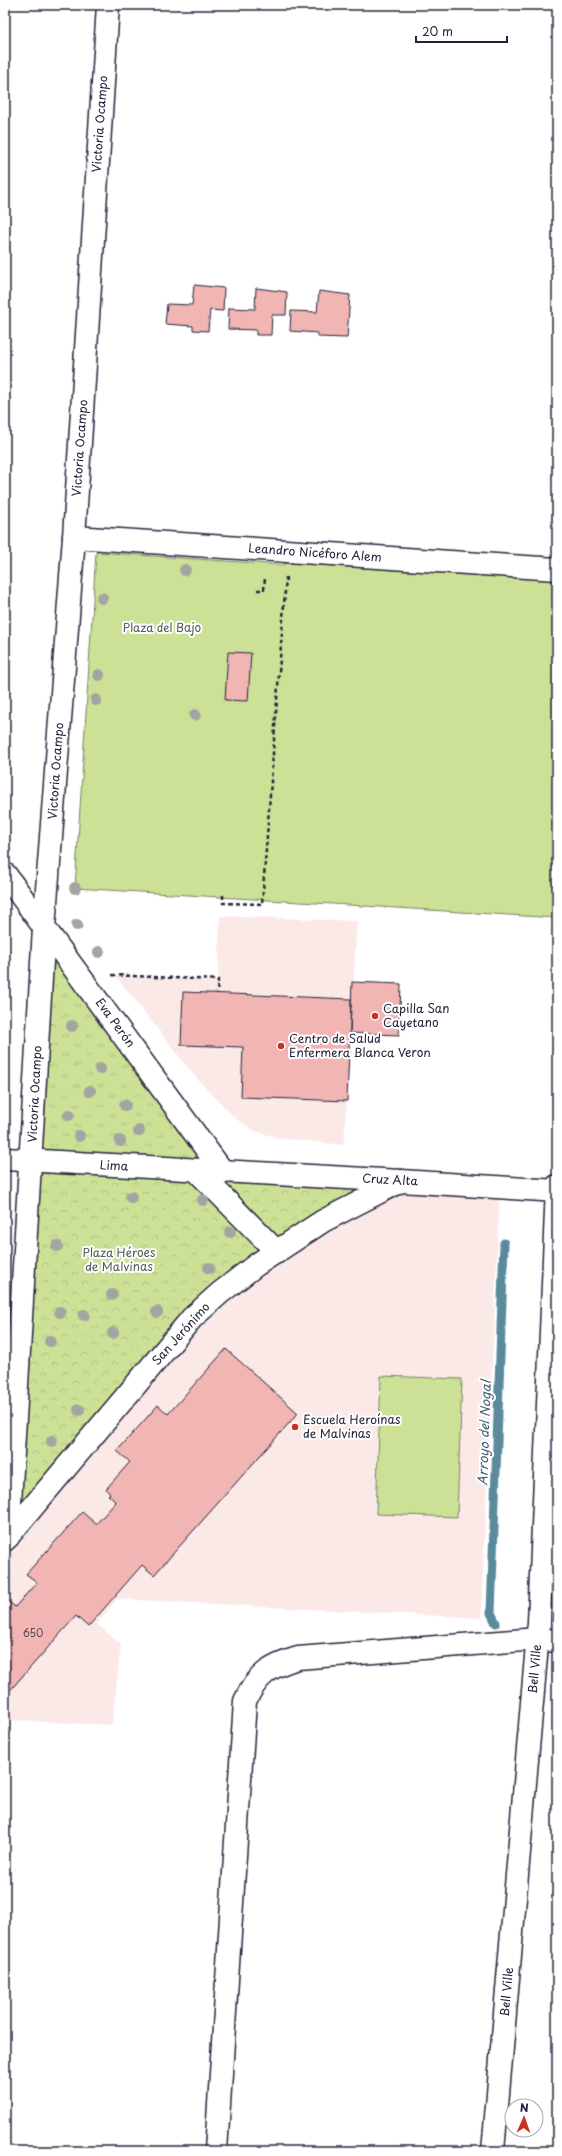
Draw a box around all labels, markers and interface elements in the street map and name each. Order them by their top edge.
scale bar [416,18,507,44]
text: 20 m [422,22,453,40]
street label: Victoria Ocampo [87,75,111,173]
street label: Victoria Ocampo [67,399,91,497]
street label: Leandro Nicéforo Alem [248,538,382,566]
park label: Plaza del Bajo [123,618,202,636]
street label: Victoria Ocampo [43,722,67,820]
street label: Eva Perón [92,994,140,1051]
place label: Capilla San Cayetano [383,999,449,1031]
marker: Capilla San Cayetano [370,1011,380,1021]
place label: Centro de Salud Enfermera Blanca Veron [289,1029,431,1061]
marker: Centro de Salud Enfermera Blanca Veron [276,1041,286,1051]
street label: Victoria Ocampo [22,1045,46,1143]
street label: Lima [99,1155,129,1175]
street label: Cruz Alta [362,1169,419,1189]
park label: Plaza Héroes de Malvinas [83,1243,156,1275]
street label: San Jerónimo [147,1298,214,1369]
water label: Arroyo del Nogal [472,1378,495,1486]
place label: Escuela Heroínas de Malvinas [303,1410,401,1442]
marker: Escuela Heroínas de Malvinas [290,1422,300,1432]
house number: 650 [23,1625,43,1640]
street label: Bell Ville [523,1643,545,1694]
street label: Bell Ville [495,1966,517,2017]
north arrow [504,2098,544,2138]
text: N [520,2099,529,2116]

